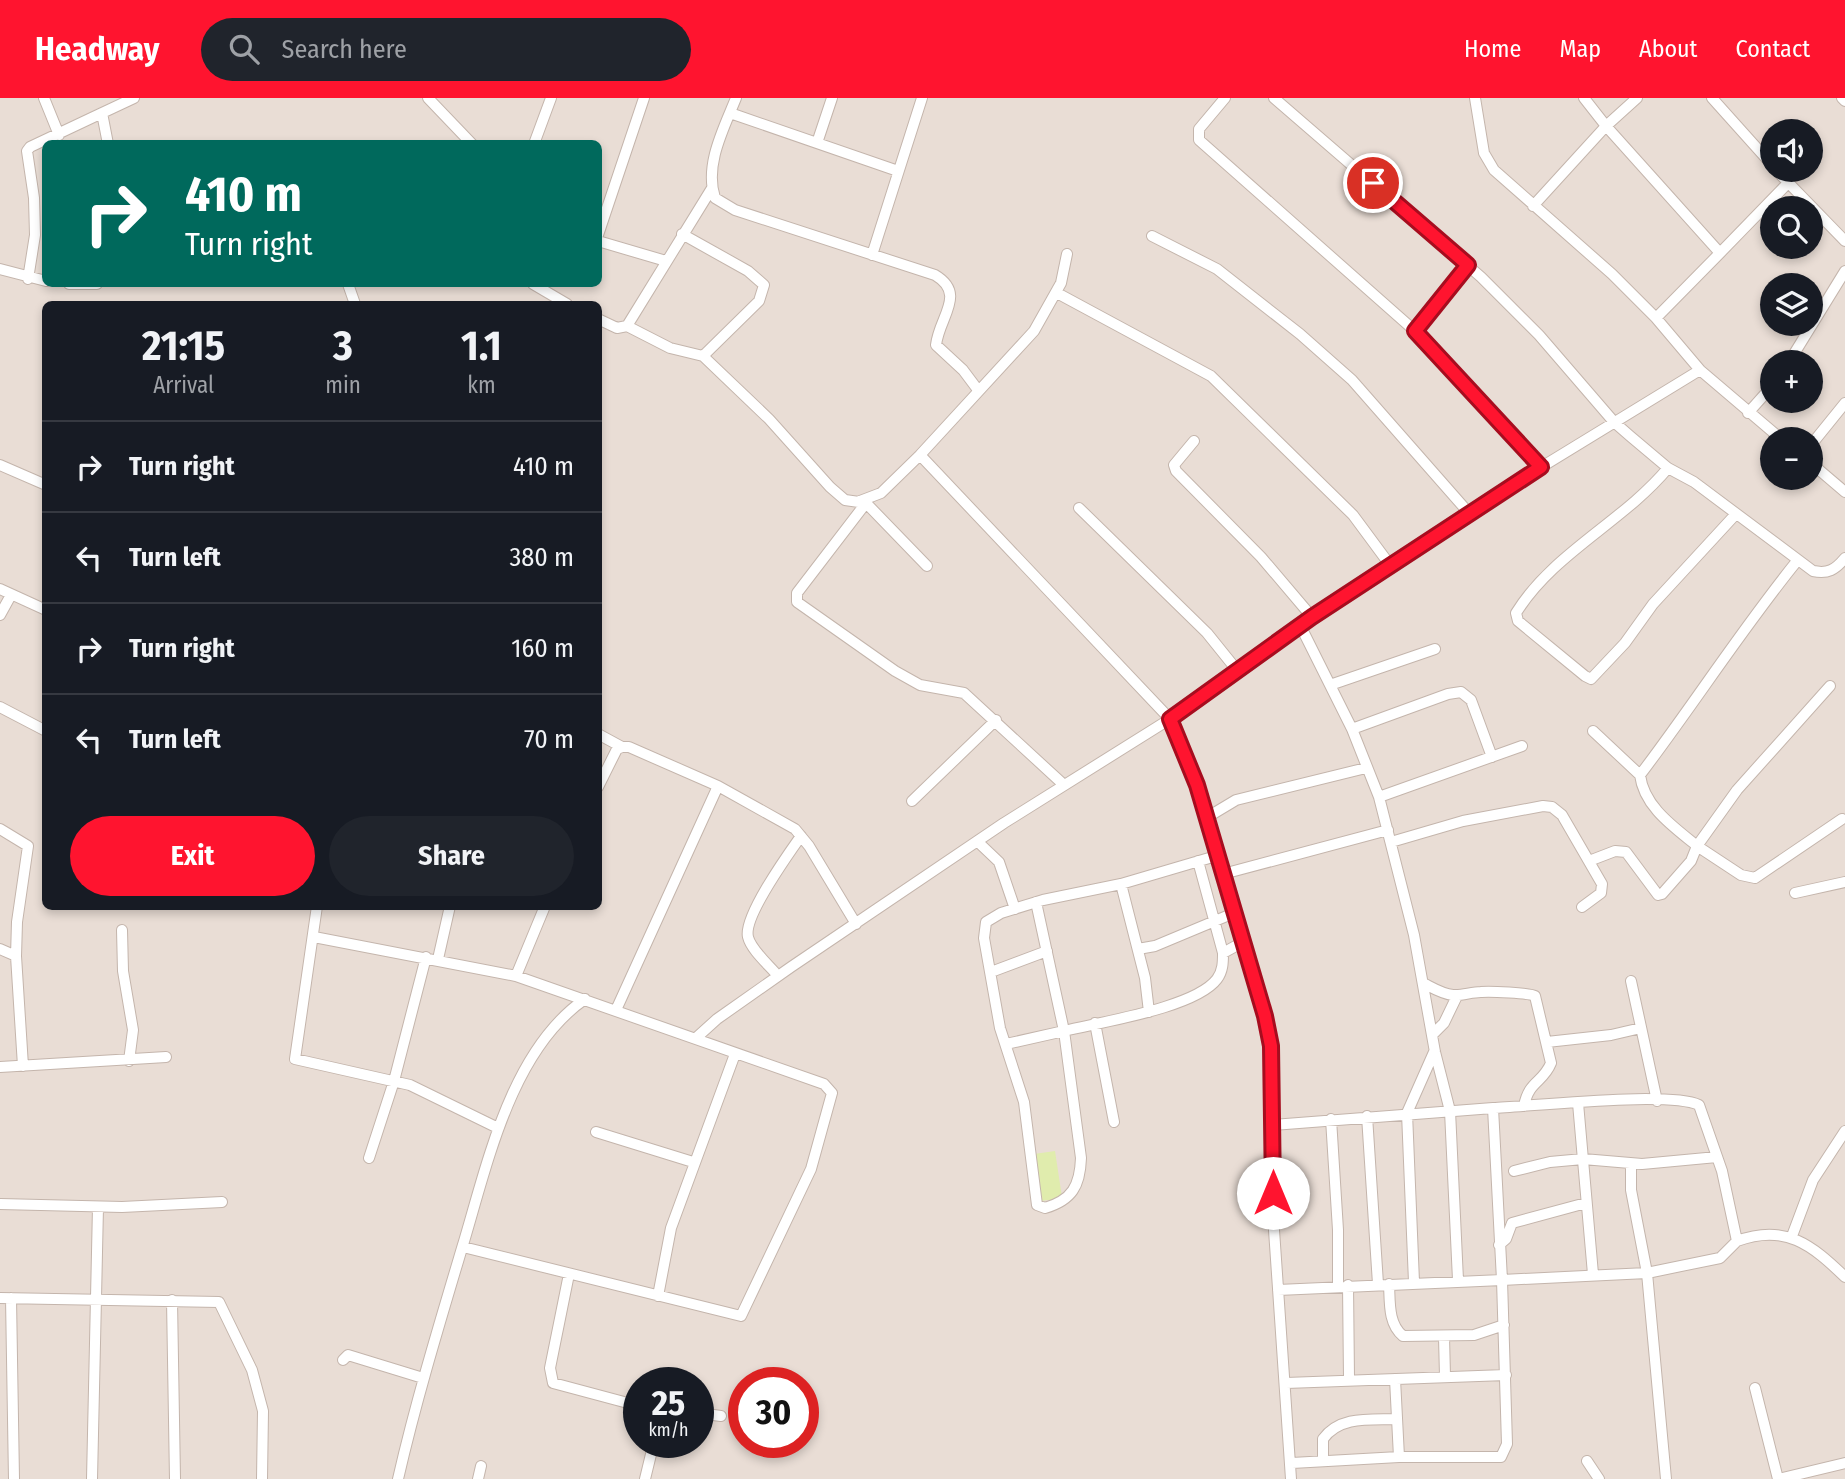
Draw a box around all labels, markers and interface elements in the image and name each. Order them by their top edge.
search box [201,18,691,81]
text: Headway [35,29,159,69]
icon: search [225,30,263,68]
text: Search here [281,34,407,65]
text: Home [1464,35,1521,63]
text: Map [1559,35,1601,63]
text: About [1639,35,1697,63]
text: Contact [1735,35,1810,63]
map controls [1760,119,1823,490]
button: sound [1760,119,1823,182]
pin [1343,153,1403,213]
icon: arrive [1354,164,1392,202]
text: 410 m [185,165,302,224]
icon: right [70,168,161,259]
button: search [1760,196,1823,259]
text: Turn right [185,225,312,263]
button: layers [1760,273,1823,336]
text: 21:15 [142,321,225,371]
text: 3 [333,321,353,371]
text: 1.1 [461,321,502,371]
button: + [1760,350,1823,413]
text: Arrival [153,371,214,399]
text: min [325,371,361,399]
text: km [467,371,496,399]
button: − [1760,427,1823,490]
icon: right [70,448,108,486]
text: Turn right [129,451,235,482]
text: 410 m [513,451,574,482]
icon: left [70,539,108,577]
text: Turn left [129,542,221,573]
text: 380 m [510,542,574,573]
icon: right [70,630,108,668]
text: Turn right [129,633,235,664]
text: 160 m [511,633,574,664]
icon: left [70,721,108,759]
text: Turn left [129,724,221,755]
text: 70 m [524,724,574,755]
button: Exit [70,816,315,896]
button: Share [329,816,574,896]
position arrow [1236,1156,1310,1230]
speed limit sign: 30 [728,1367,819,1458]
text: 25 [652,1382,685,1424]
text: km/h [648,1419,689,1441]

